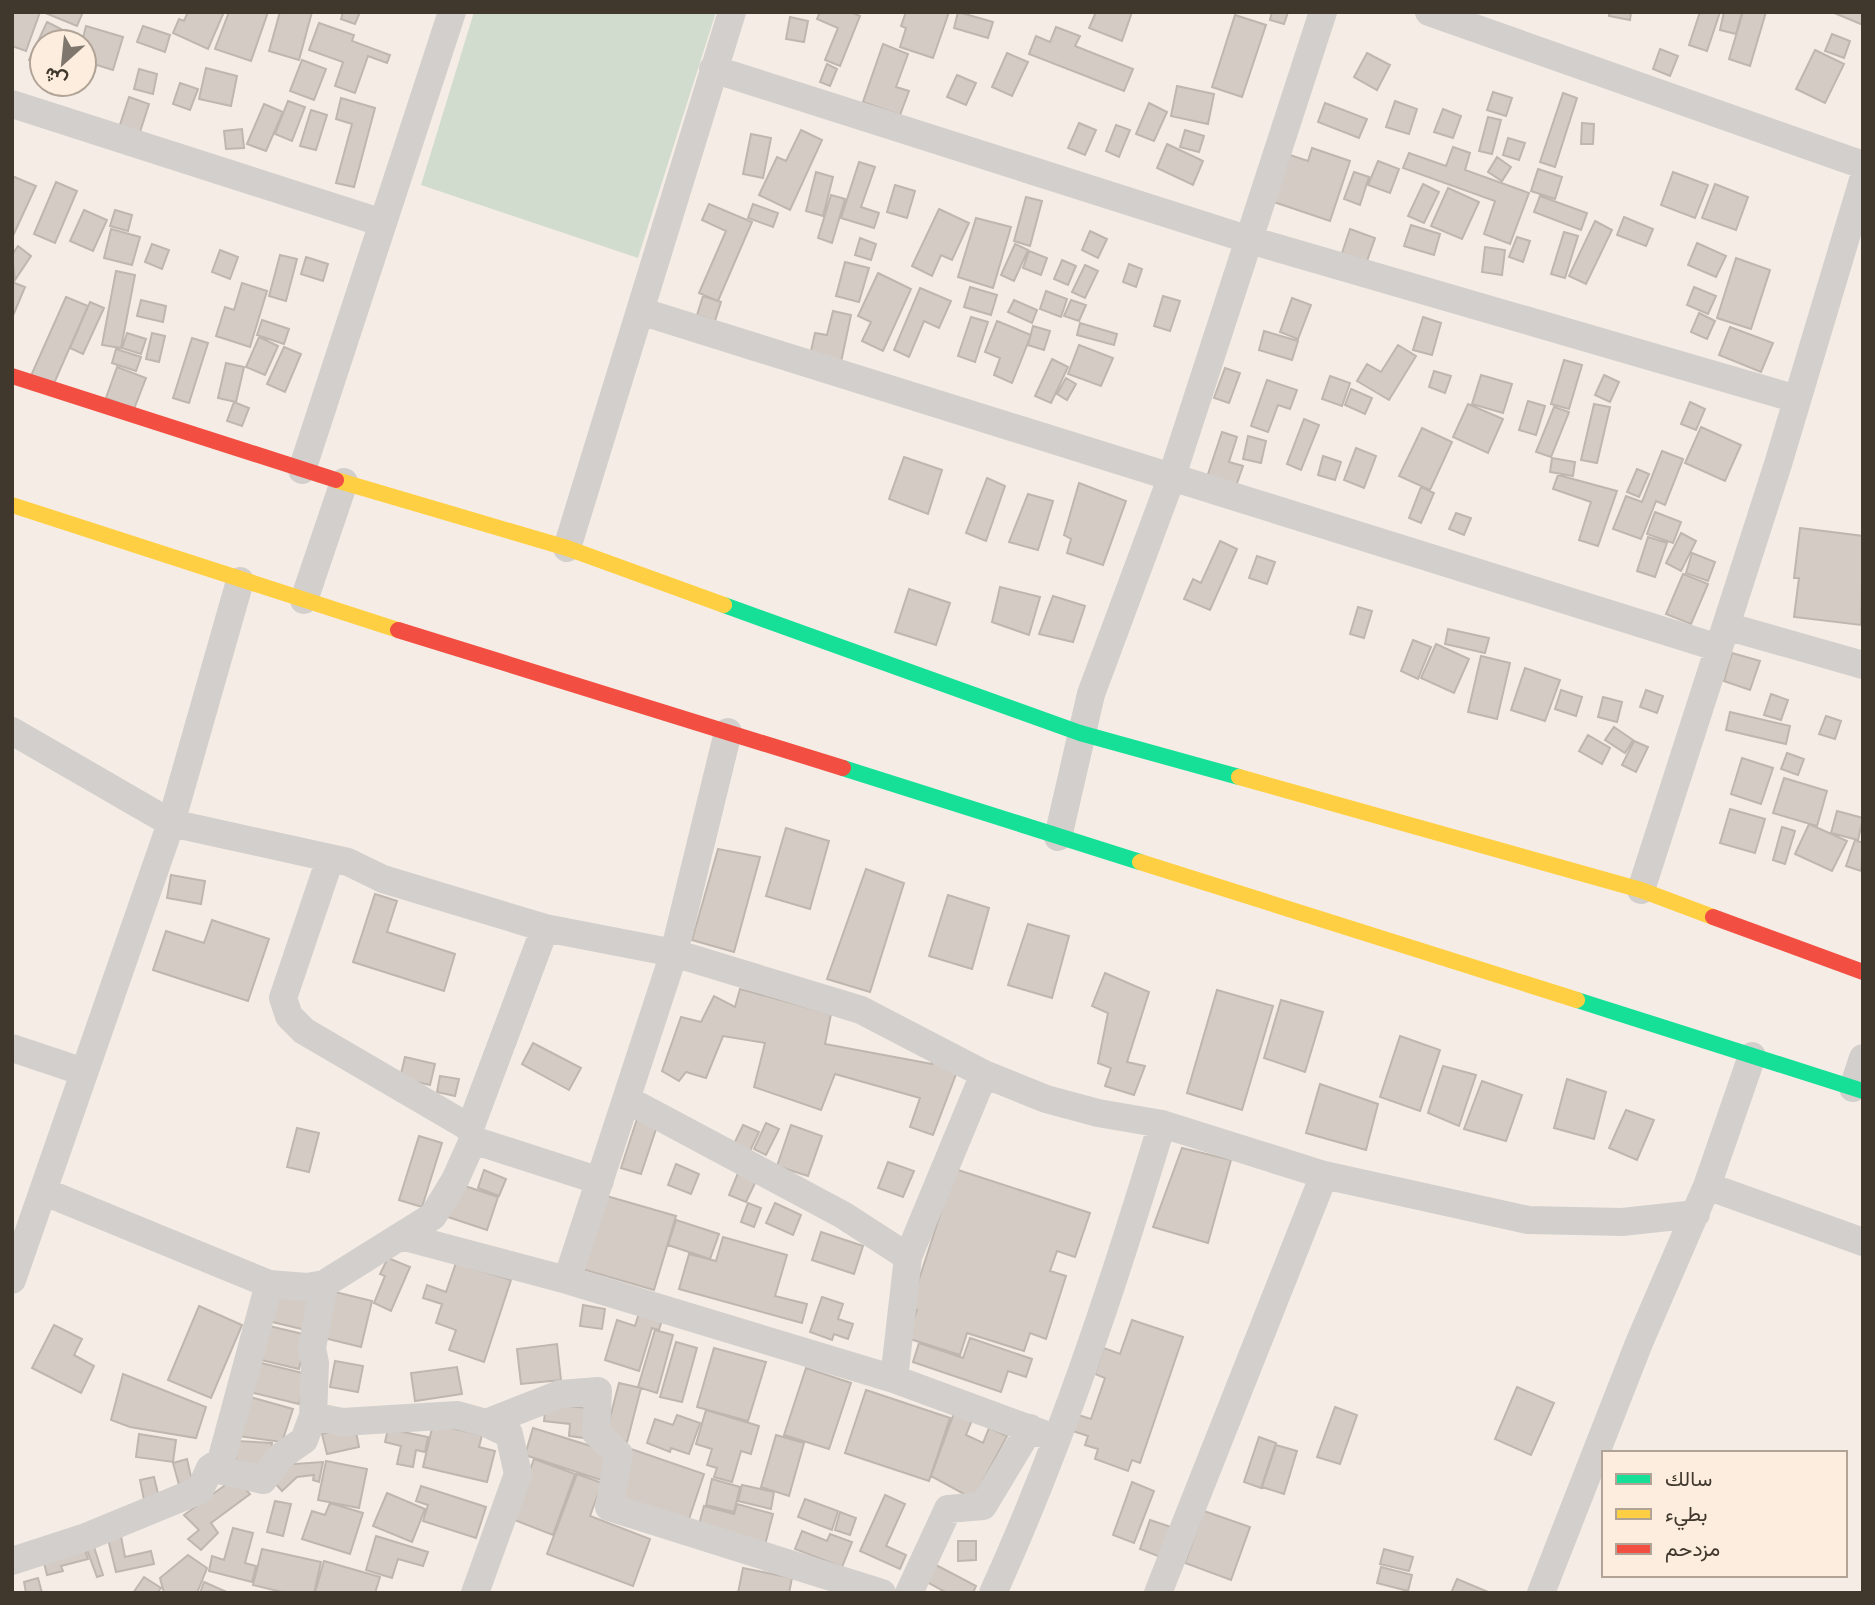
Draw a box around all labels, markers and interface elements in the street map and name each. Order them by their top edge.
north arrow [28,28,98,98]
text: ش [40,62,71,93]
legend [1602,1451,1847,1577]
text: سالك [1665,1466,1712,1491]
text: بطيء [1665,1501,1708,1531]
text: مزدحم [1665,1536,1720,1563]

